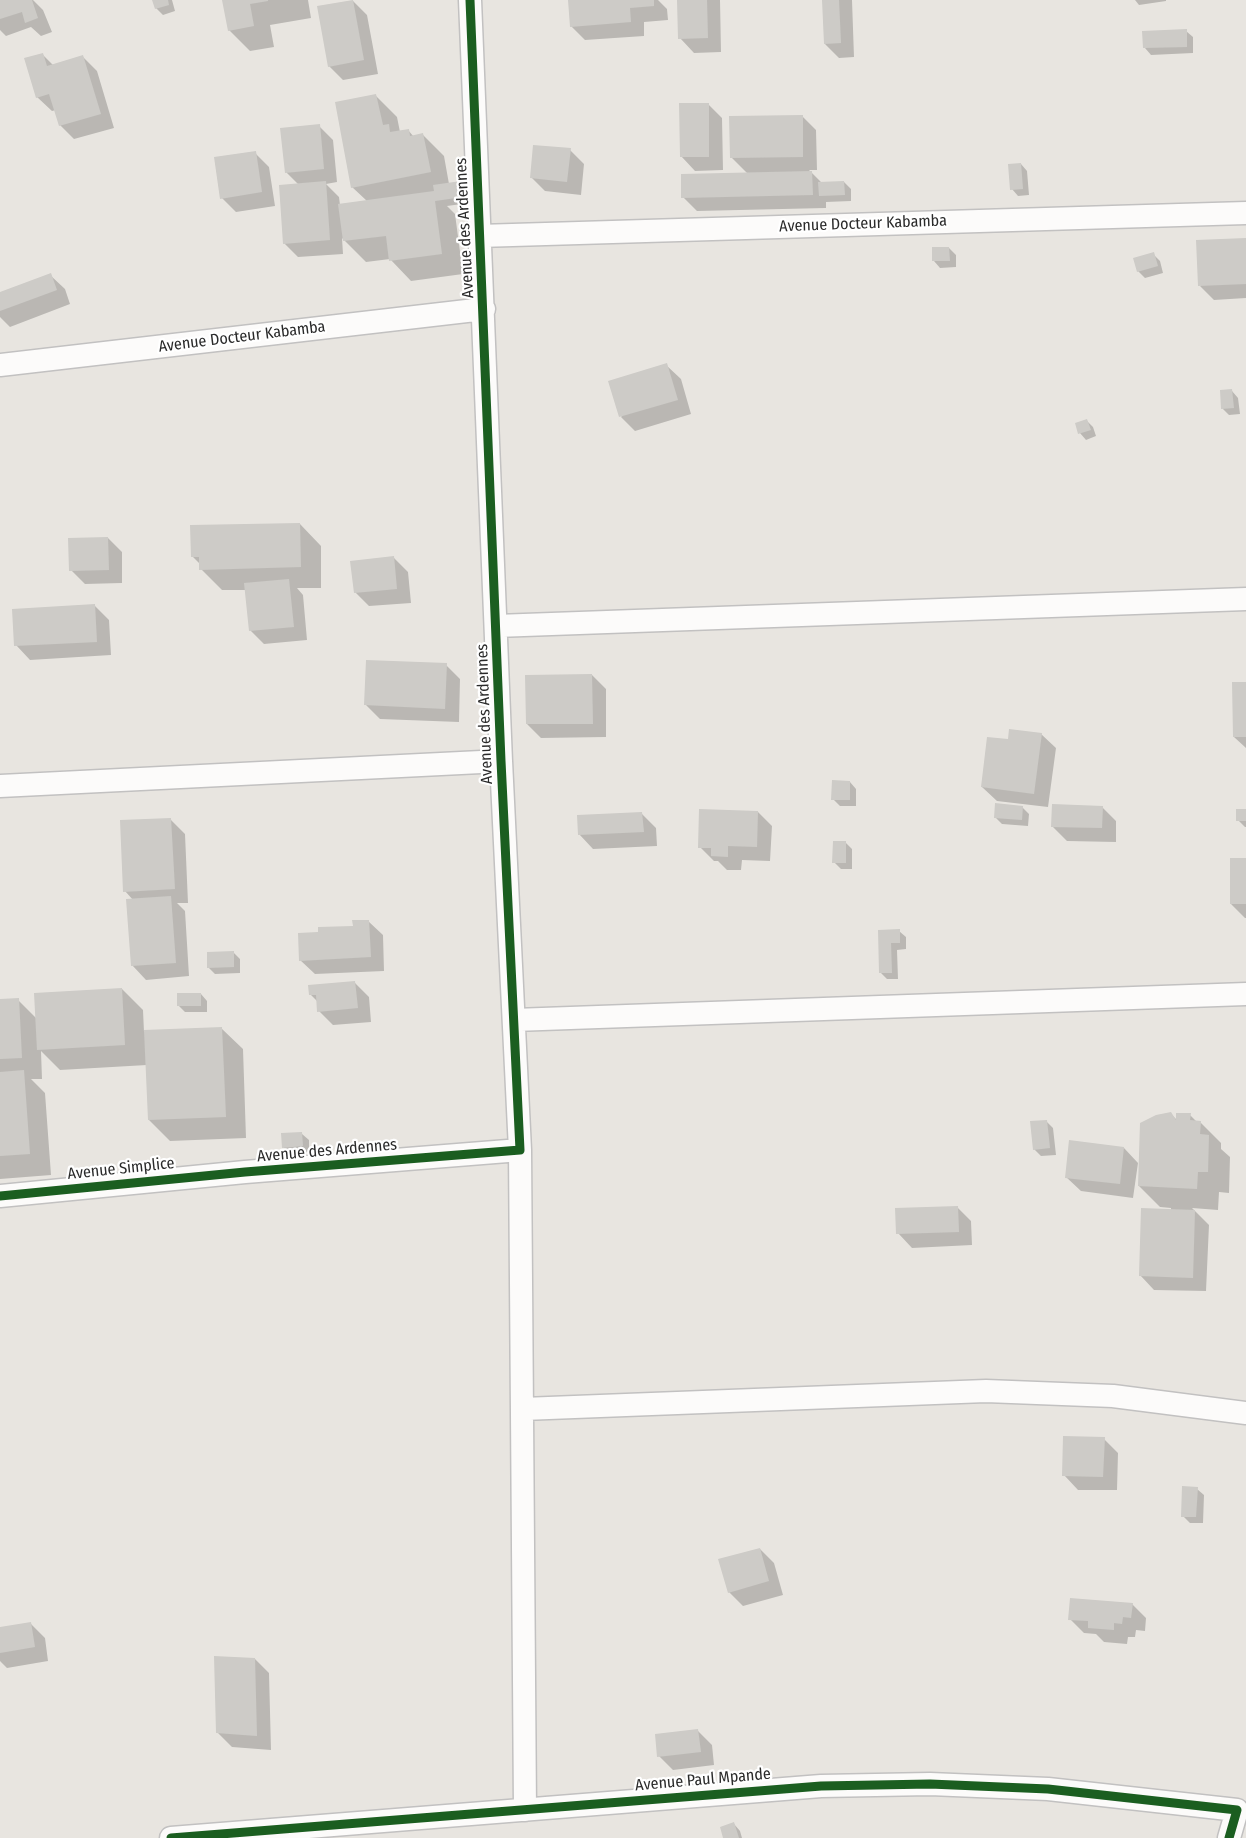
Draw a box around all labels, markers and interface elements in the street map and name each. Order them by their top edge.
street label: Avenue des Ardennes [452,157,478,299]
street label: Avenue Docteur Kabamba [779,211,947,237]
street label: Avenue Docteur Kabamba [157,317,327,357]
street label: Avenue des Ardennes [473,643,497,785]
street label: Avenue des Ardennes [256,1135,398,1167]
street label: Avenue Simplice [67,1154,175,1184]
street label: Avenue Paul Mpande [634,1765,772,1795]

